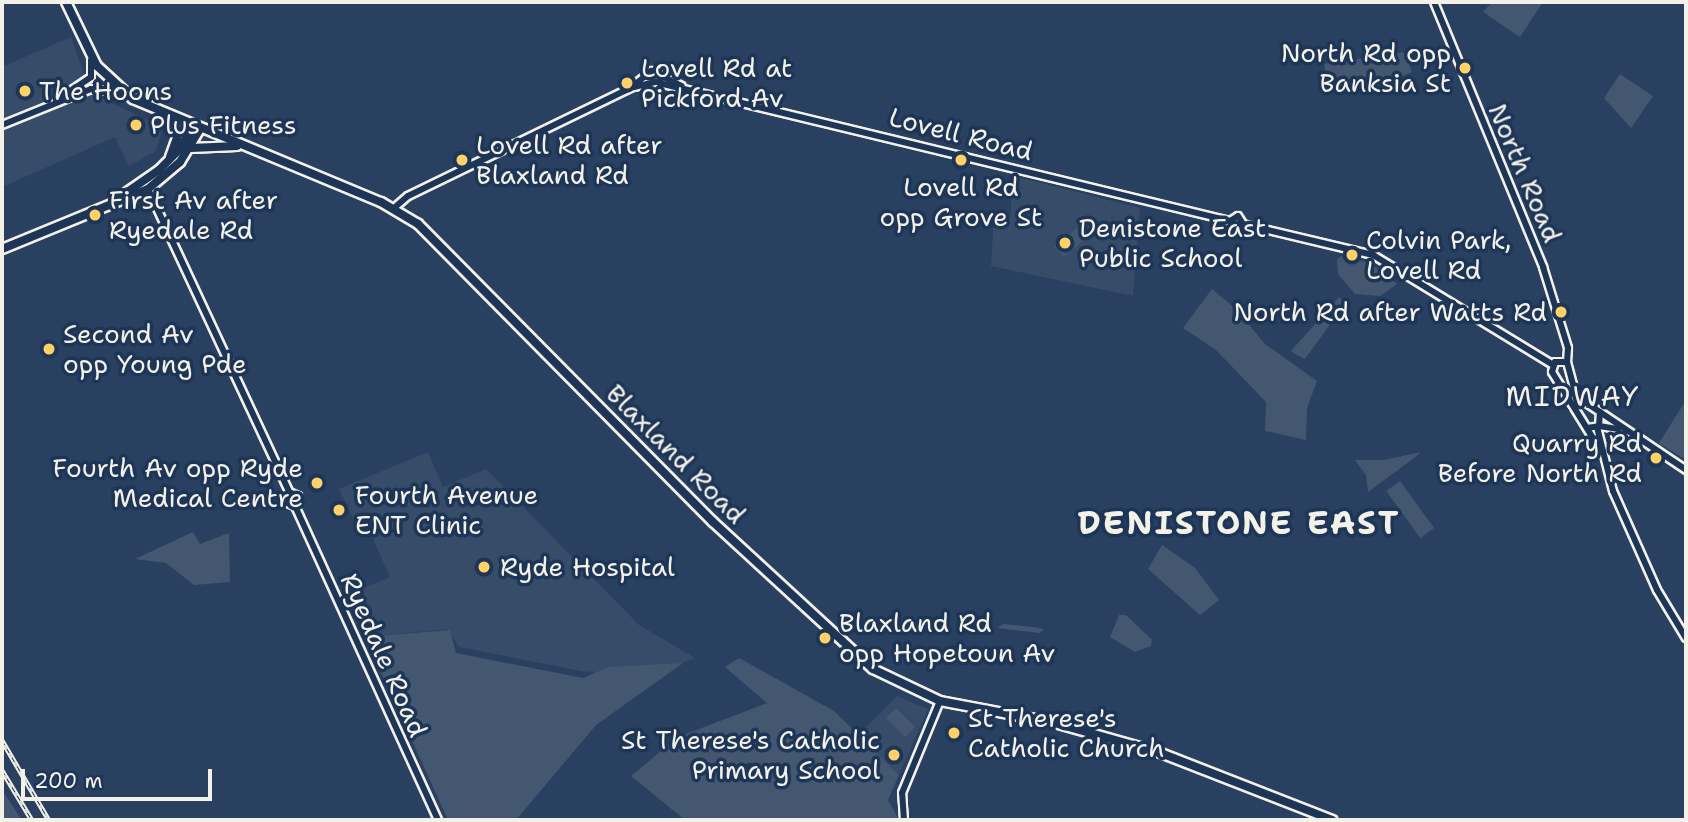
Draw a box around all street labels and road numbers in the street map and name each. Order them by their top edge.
street label: North Road [1482,99,1568,247]
street label: Lovell Road [886,101,1036,167]
street label: Blaxland Road [600,378,752,530]
street label: Ryedale Road [334,568,434,742]

